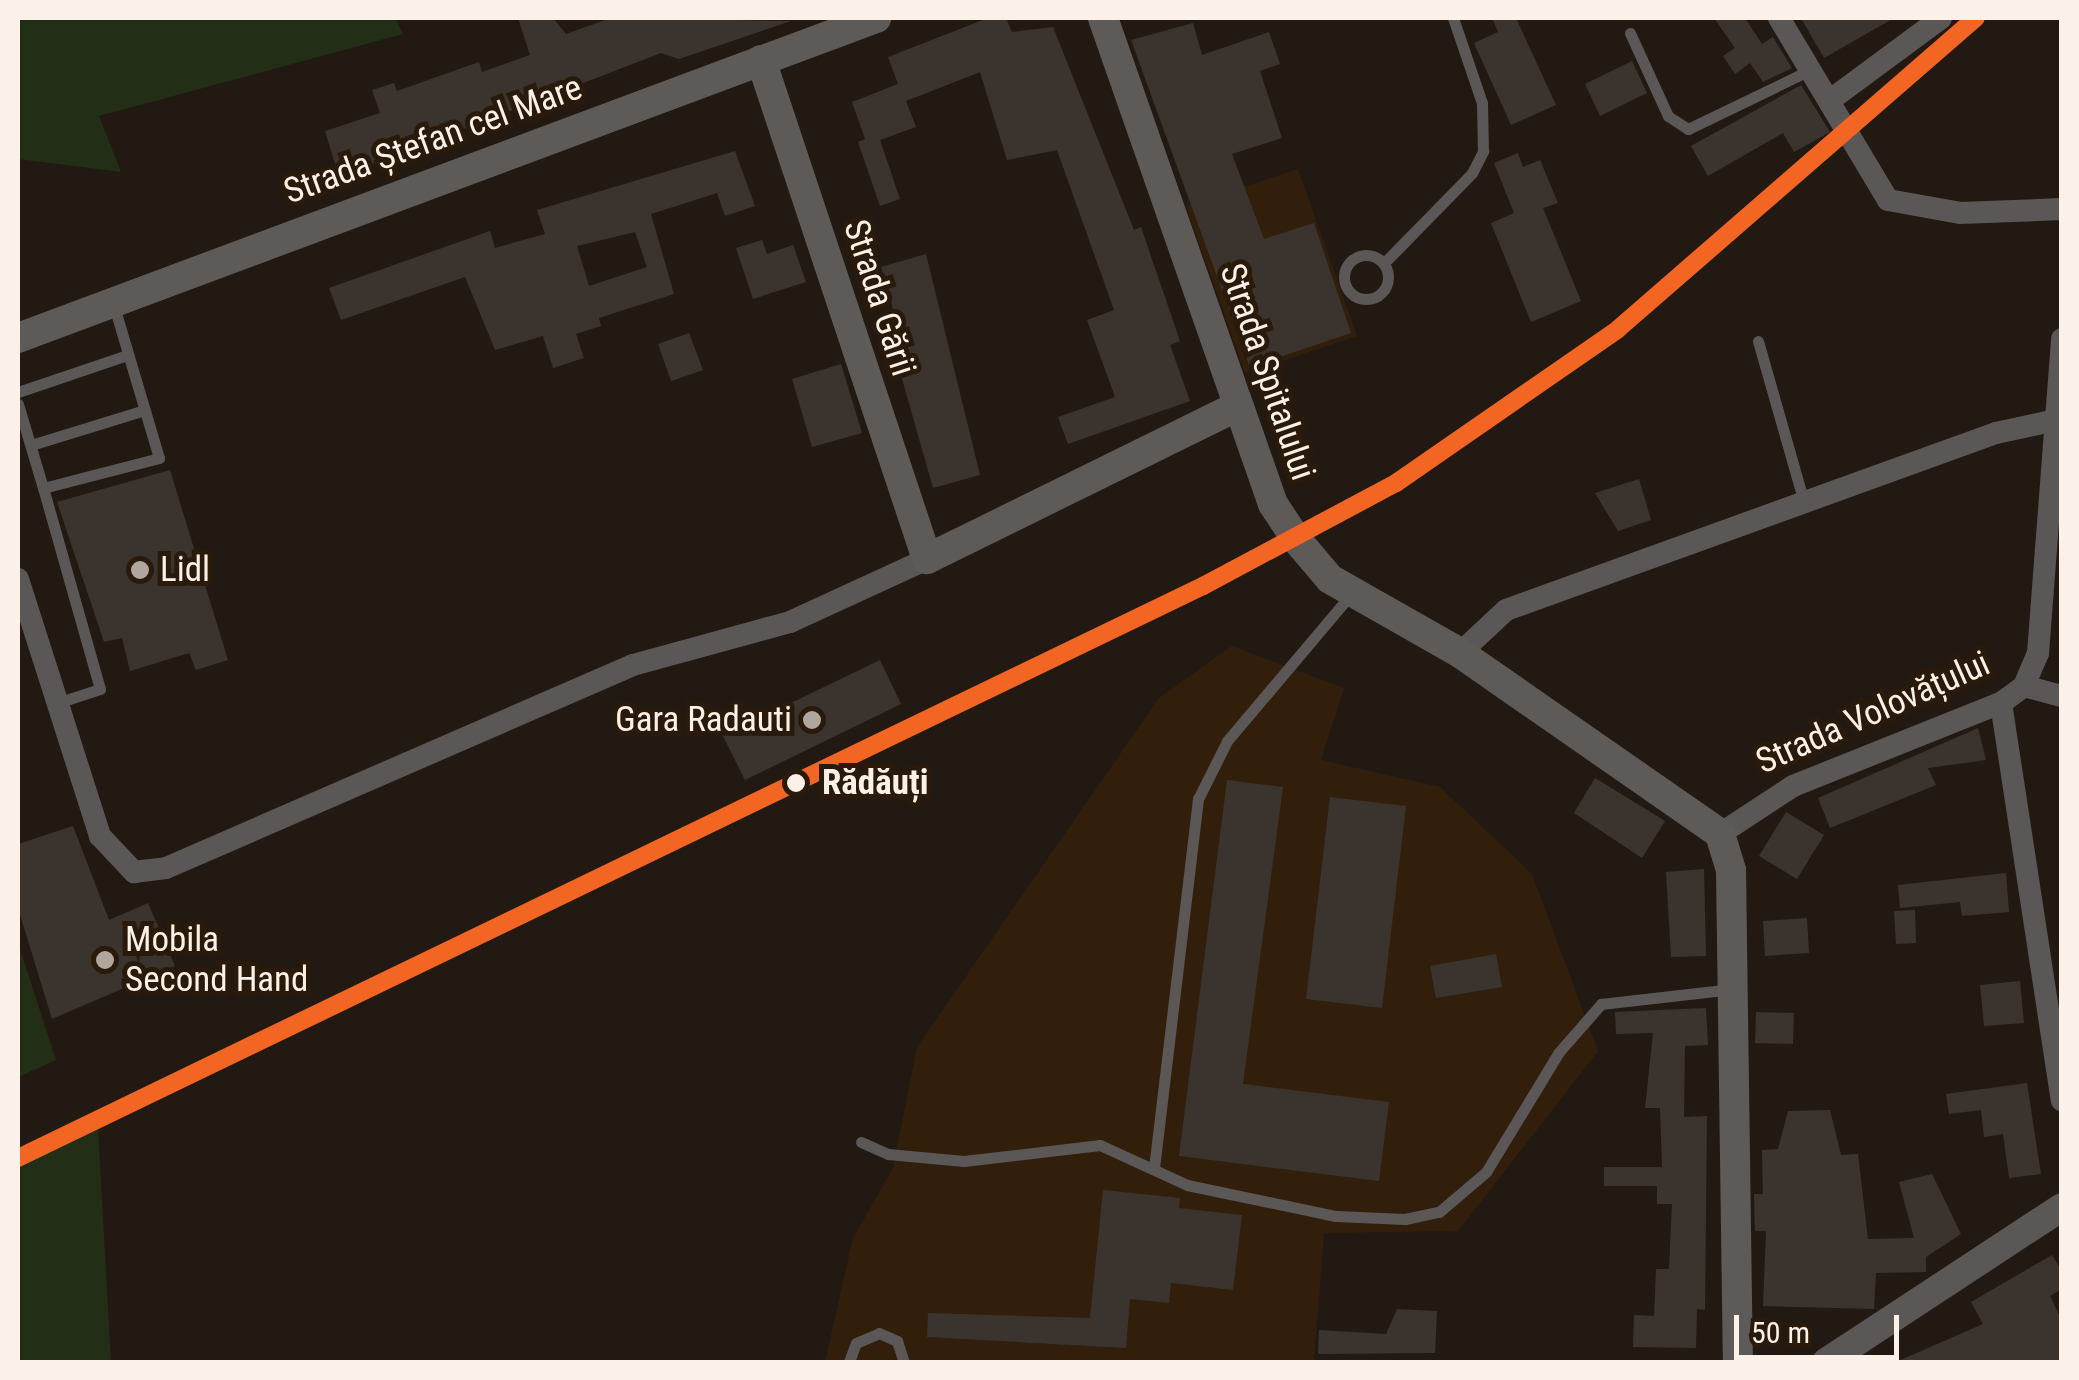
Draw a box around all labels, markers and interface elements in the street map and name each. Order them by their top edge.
street label: Strada Ștefan cel Mare [278,67,588,213]
street label: Strada Gării [834,215,924,381]
street label: Strada Spitalului [1210,258,1324,486]
place label: Lidl [160,549,210,591]
marker: Lidl [129,559,151,581]
street label: Strada Volovățului [1750,643,1996,783]
place label: Gara Radauti [615,699,792,741]
marker: Gara Radauti [801,709,823,731]
place label: Rădăuți [822,762,928,804]
marker: Rădăuți [779,766,813,800]
place label: Mobila Second Hand [125,919,308,1001]
marker: Mobila Second Hand [94,949,116,971]
scale bar [1739,1295,1904,1357]
text: 50 m [1751,1315,1810,1350]

